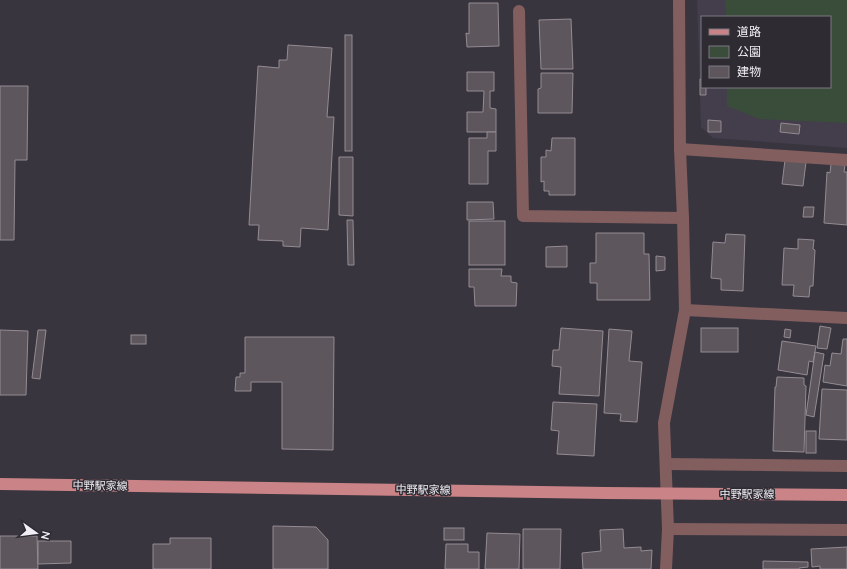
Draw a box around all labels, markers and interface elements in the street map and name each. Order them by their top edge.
legend [701,16,831,88]
text: 道路 [737,24,761,40]
text: 公園 [737,44,761,60]
text: 建物 [737,64,761,80]
street label: 中野駅家線 [72,478,128,494]
street label: 中野駅家線 [395,482,451,498]
street label: 中野駅家線 [720,487,775,502]
north arrow [16,513,56,553]
text: N [37,529,53,541]

